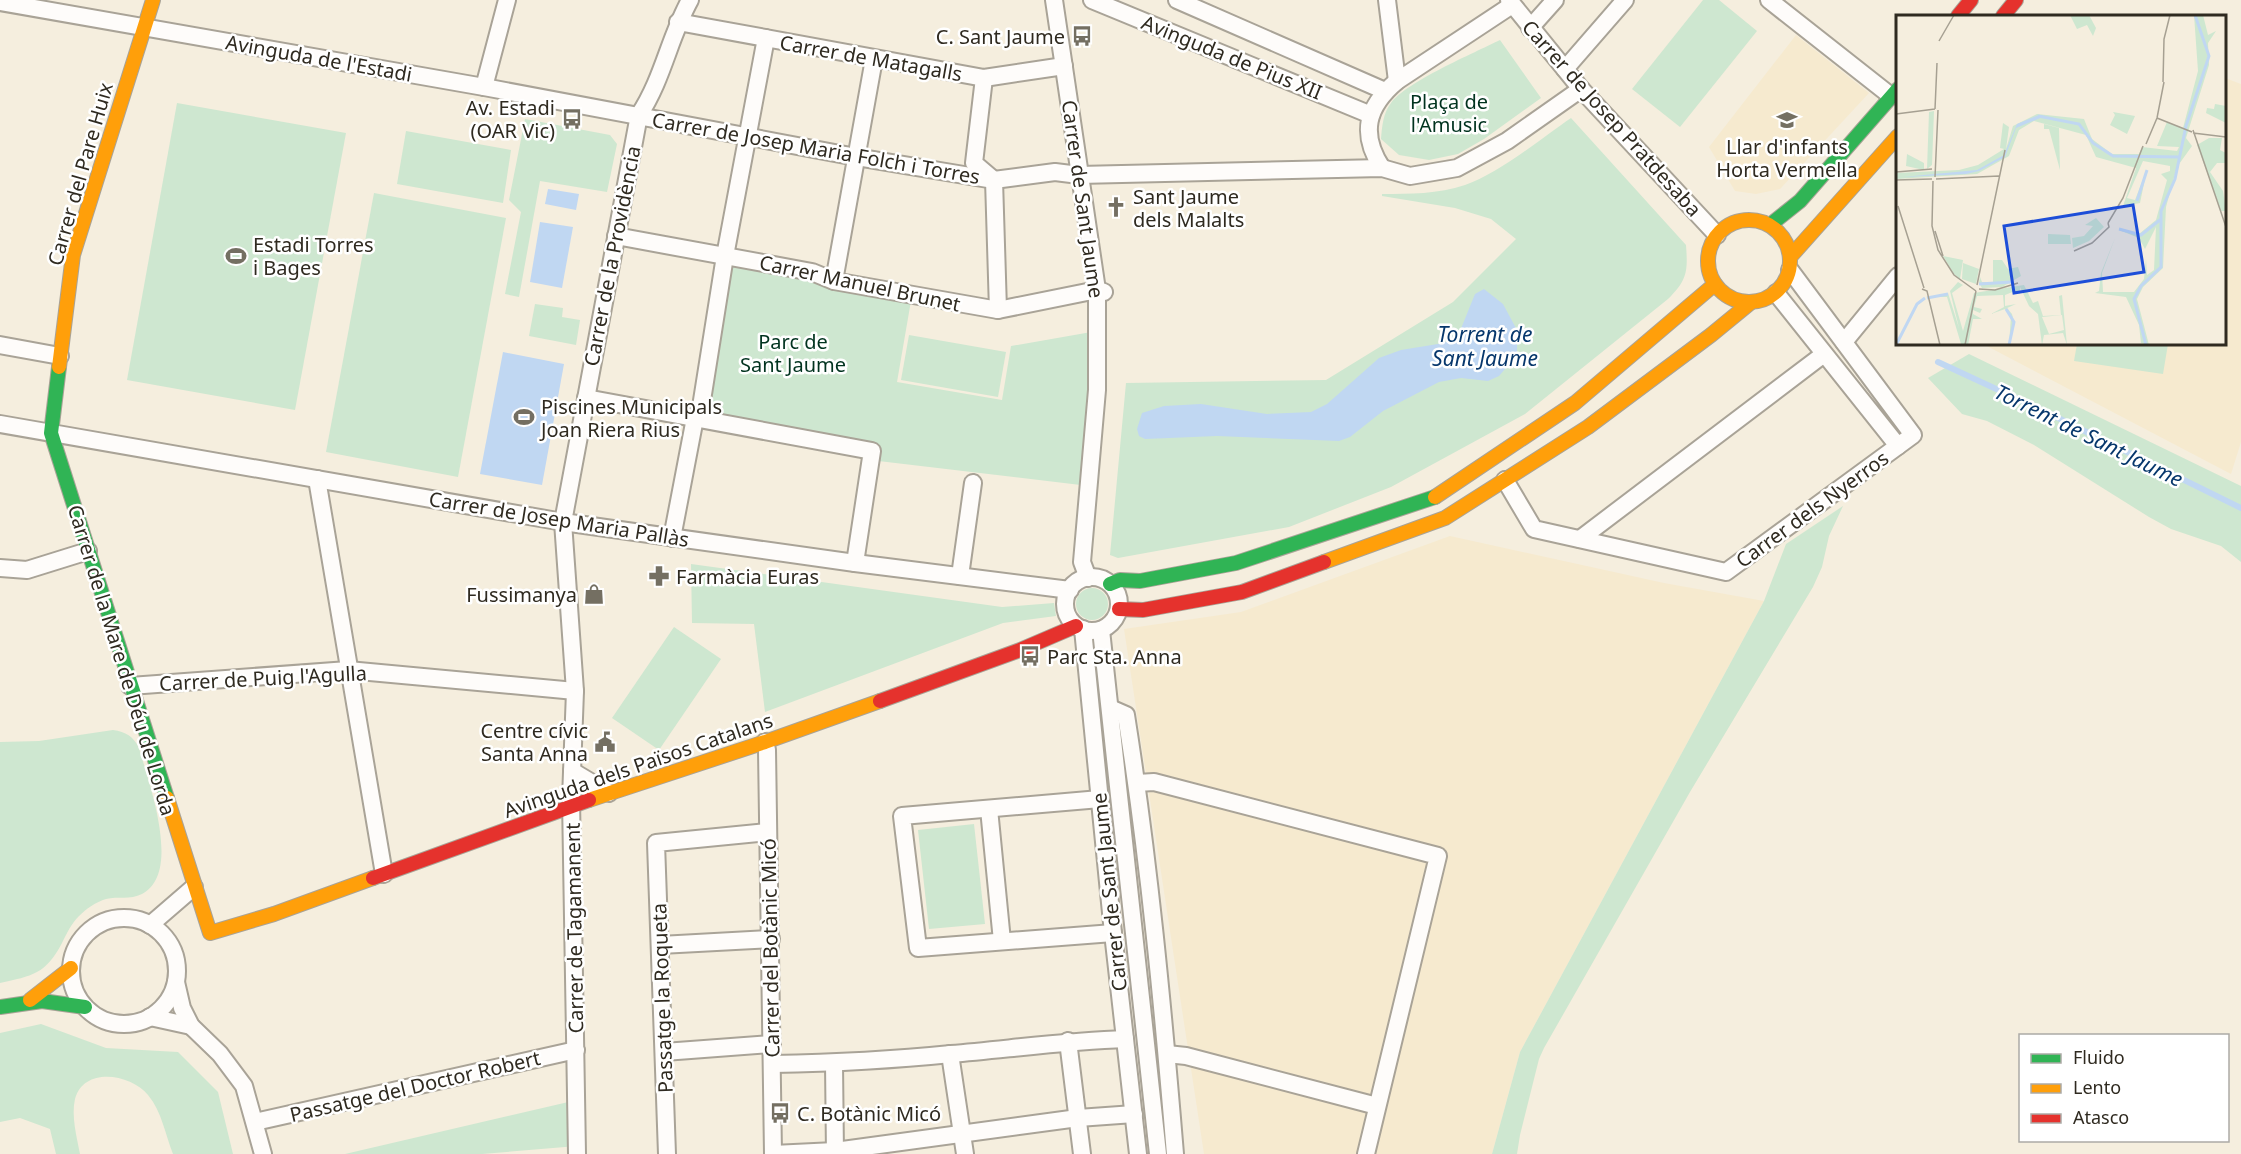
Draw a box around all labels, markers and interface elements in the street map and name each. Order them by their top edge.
street label: Avinguda de Pius XII [1138,8,1326,106]
street label: Carrer de Josep Pratdesaba [1516,14,1708,222]
inset map [1896,15,2226,345]
place label: C. Sant Jaume [936,23,1065,50]
bus stop icon: C. Sant Jaume [1070,24,1094,48]
street label: Avinguda de l'Estadi [224,28,414,88]
street label: Carrer de Matagalls [778,29,964,87]
street label: Carrer del Pare Huix [41,79,119,269]
park label: Plaça de l'Amusic [1410,88,1488,138]
place label: Av. Estadi (OAR Vic) [466,94,555,144]
street label: Carrer de Sant Jaume [1056,98,1110,300]
street label: Carrer de Josep Maria Folch i Torres [650,106,982,190]
bus stop icon: Av. Estadi (OAR Vic) [560,107,584,131]
school or university icon: Llar d'infants Horta Vermella [1775,108,1799,132]
place label: Llar d'infants Horta Vermella [1716,133,1858,183]
street label: Carrer de la Providència [577,143,647,369]
place label: Sant Jaume dels Malalts [1133,183,1244,233]
church icon: Sant Jaume dels Malalts [1104,195,1128,219]
place label: Estadi Torres i Bages [253,231,374,281]
sports icon: Estadi Torres i Bages [224,244,248,268]
street label: Carrer Manuel Brunet [757,248,963,318]
water label: Torrent de Sant Jaume [1432,320,1538,372]
park label: Parc de Sant Jaume [740,328,846,378]
water label: Torrent de Sant Jaume [1990,377,2188,493]
place label: Piscines Municipals Joan Riera Rius [539,393,722,443]
sports icon: Piscines Municipals Joan Riera Rius [512,405,536,429]
street label: Carrer dels Nyerros [1730,444,1894,574]
street label: Carrer de Josep Maria Pallàs [427,485,691,553]
street label: Carrer de la Mare de Déu de Lorda [62,501,182,819]
place label: Farmàcia Euras [676,563,819,590]
pharmacy icon: Farmàcia Euras [647,564,671,588]
place label: Fussimanya [466,581,577,608]
shop icon: Fussimanya [582,582,606,606]
place label: Parc Sta. Anna [1047,643,1182,670]
bus stop icon: Parc Sta. Anna [1018,644,1042,668]
street label: Carrer de Puig l'Agulla [158,659,368,697]
street label: Avinguda dels Països Catalans [500,706,776,824]
place label: Centre cívic Santa Anna [480,717,588,767]
public building icon: Centre cívic Santa Anna [593,730,617,754]
street label: Carrer de Sant Jaume [1085,791,1133,993]
street label: Carrer de Tagamanent [559,822,589,1034]
street label: Carrer del Botànic Micó [755,838,785,1058]
street label: Passatge la Roqueta [645,902,679,1094]
legend [2019,1034,2229,1142]
street label: Passatge del Doctor Robert [287,1044,543,1128]
text: Fluido [2073,1045,2125,1069]
text: Lento [2073,1075,2121,1099]
place label: C. Botànic Micó [797,1100,941,1127]
bus stop icon: C. Botànic Micó [768,1101,792,1125]
text: Atasco [2073,1105,2129,1129]

